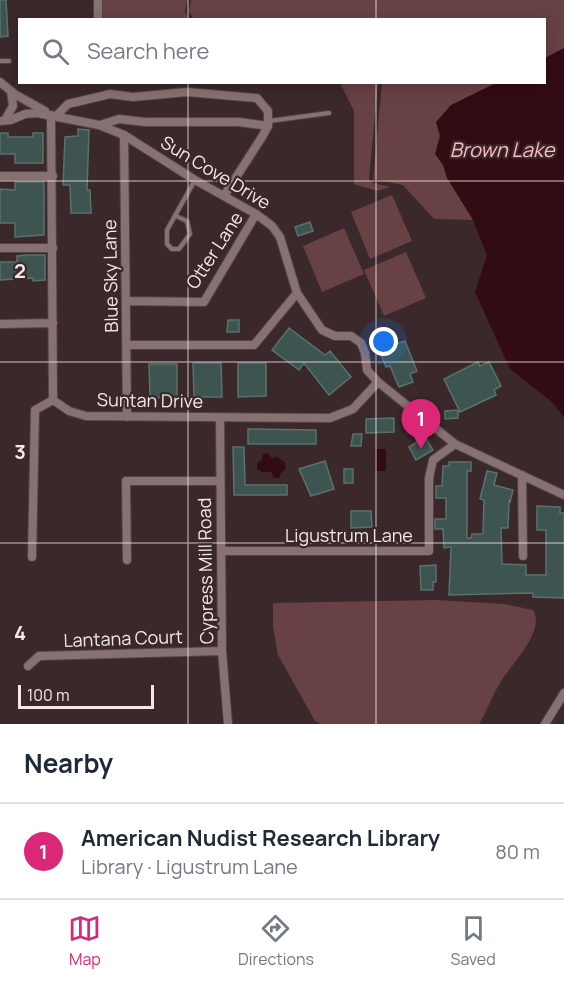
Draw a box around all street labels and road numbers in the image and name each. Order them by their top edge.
street label: Sun Cove Drive [157,130,275,214]
street label: Otter Lane [180,207,248,293]
street label: Blue Sky Lane [97,219,123,333]
street label: Suntan Drive [97,387,203,413]
street label: Cypress Mill Road [192,498,218,644]
street label: Ligustrum Lane [285,523,413,547]
street label: Lantana Court [63,624,183,652]

